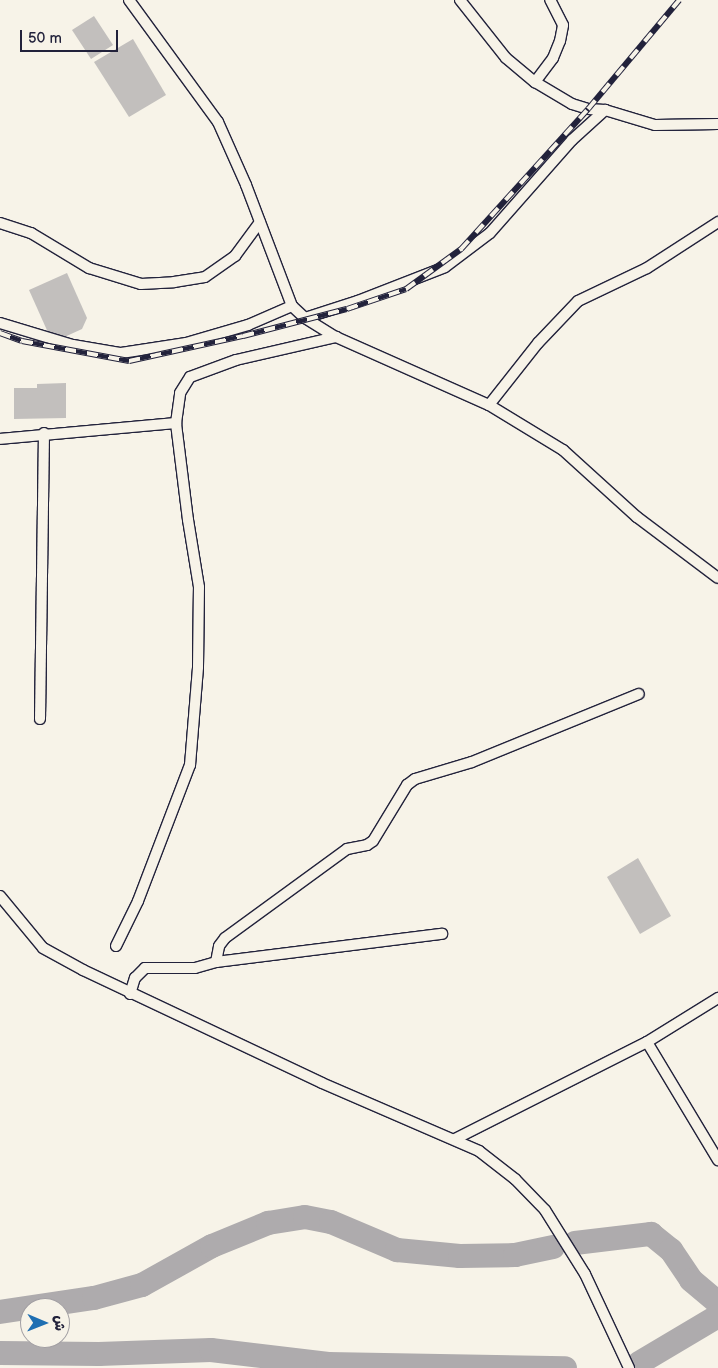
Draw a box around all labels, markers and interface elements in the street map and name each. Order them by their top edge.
scale bar [22,20,120,52]
text: 50 m [28,29,62,48]
north arrow [20,1298,70,1348]
text: ش [51,1315,68,1331]

